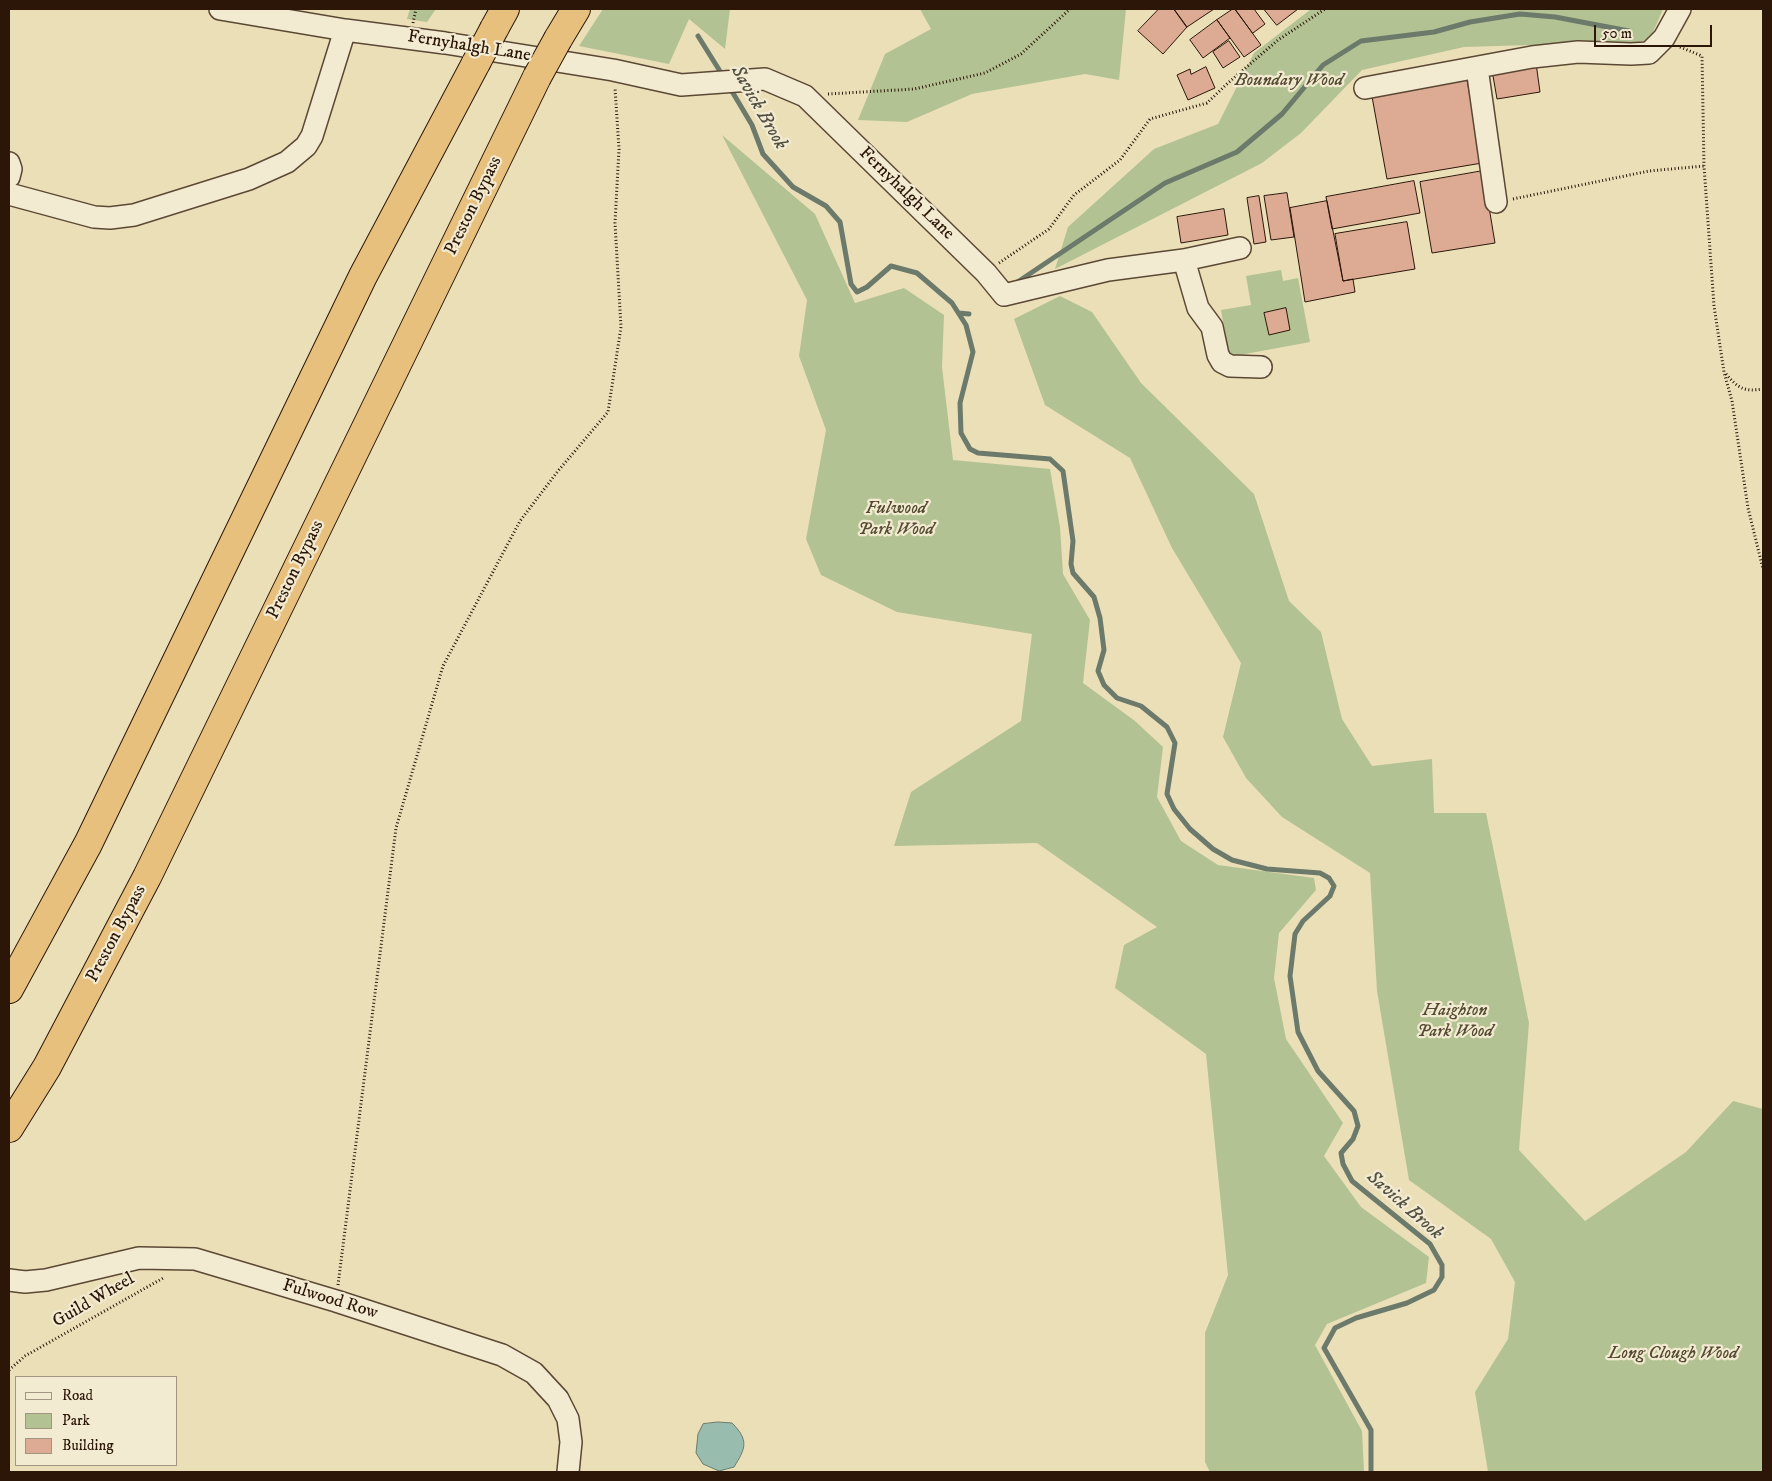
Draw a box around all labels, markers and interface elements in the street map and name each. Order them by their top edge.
scale bar [1597,15,1714,47]
text: 50 m [1602,24,1632,43]
street label: Fernyhalgh Lane [406,27,532,67]
water label: Savick Brook [725,62,791,154]
park label: Boundary Wood [1235,70,1343,92]
street label: Fernyhalgh Lane [854,143,958,245]
street label: Preston Bypass [441,153,507,259]
park label: Fulwood Park Wood [858,498,934,540]
street label: Preston Bypass [263,517,329,623]
street label: Preston Bypass [82,882,152,986]
park label: Haighton Park Wood [1417,1000,1493,1042]
water label: Savick Brook [1361,1167,1447,1245]
street label: Guild Wheel [49,1269,139,1333]
street label: Fulwood Row [280,1275,380,1325]
park label: Long Clough Wood [1608,1343,1738,1365]
legend [15,1376,178,1466]
text: Road [62,1386,93,1405]
text: Park [62,1411,90,1430]
text: Building [62,1436,114,1455]

